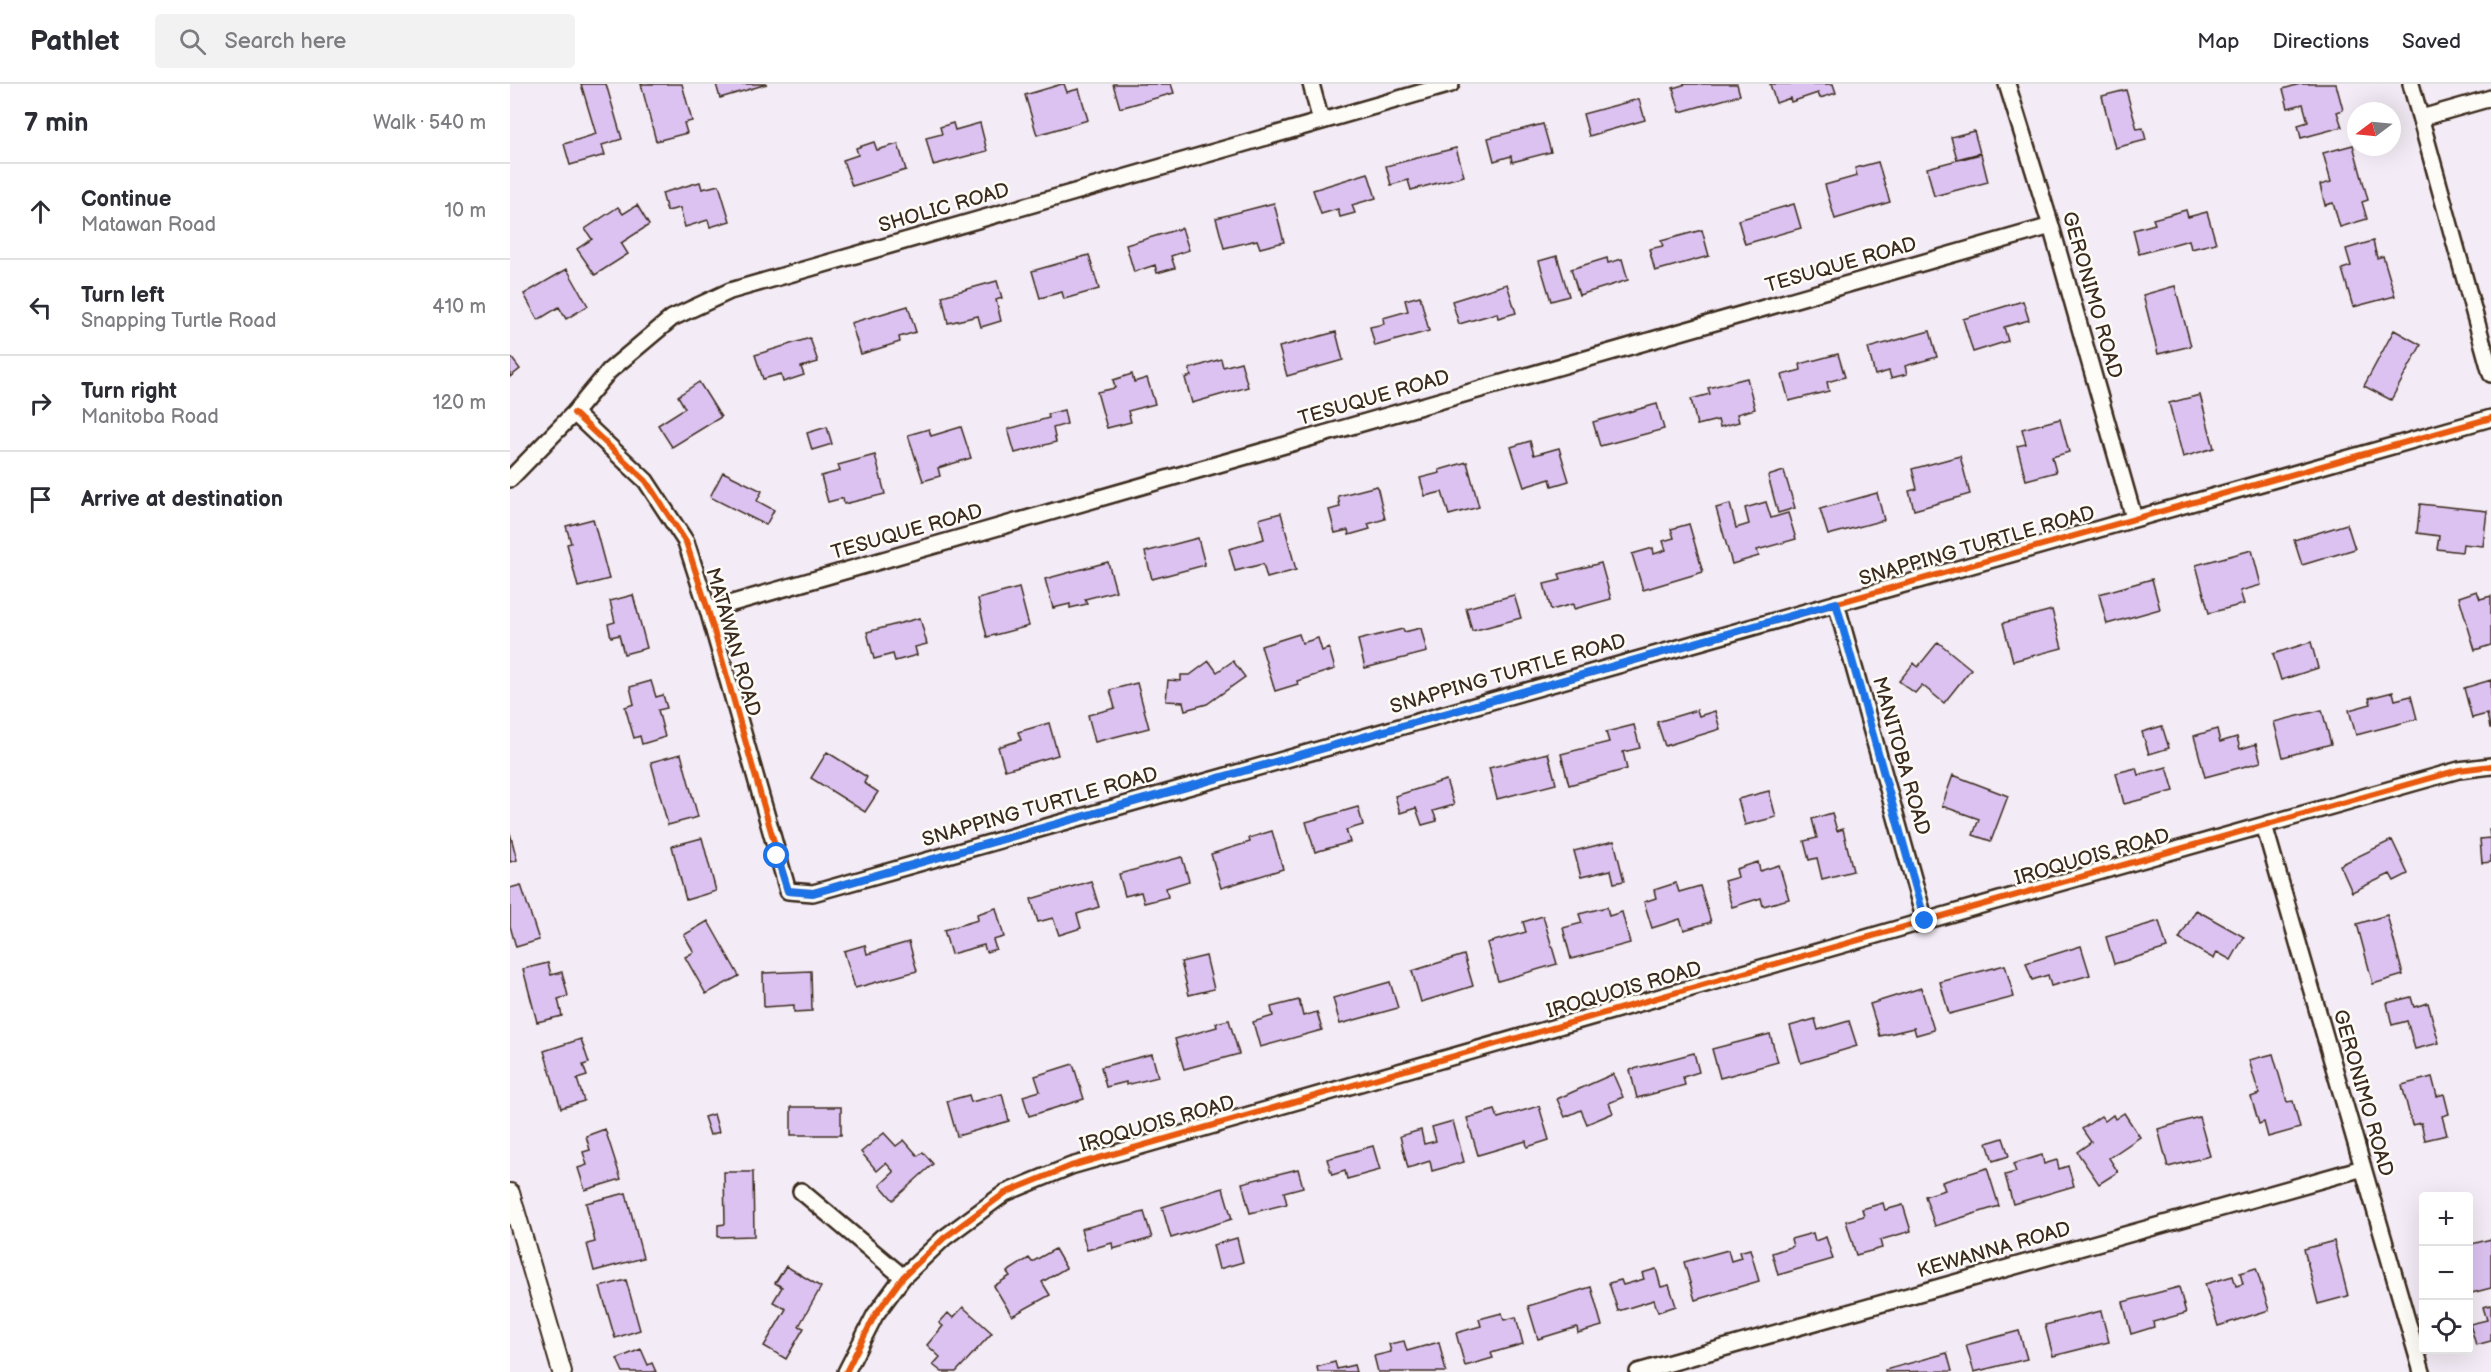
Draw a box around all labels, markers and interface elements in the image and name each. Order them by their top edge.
search box [155,14,575,68]
text: Pathlet [30,25,119,58]
icon: search [176,25,209,58]
text: Search here [224,28,346,55]
text: Map [2197,29,2240,54]
text: Directions [2273,29,2369,54]
text: Saved [2402,29,2461,54]
north arrow [2347,102,2401,156]
text: 7 min [24,108,88,139]
text: Walk · 540 m [373,111,486,135]
street label: SHOLIC ROAD [876,178,1012,238]
text: Continue [81,186,171,213]
icon: ahead [24,195,57,228]
text: 10 m [445,199,486,223]
street label: GERONIMO ROAD [2057,209,2127,381]
text: Matawan Road [81,213,216,237]
street label: TESUQUE ROAD [1763,232,1919,298]
text: Turn left [81,282,165,309]
icon: left [24,291,57,324]
text: 410 m [432,295,486,319]
text: Snapping Turtle Road [81,309,276,333]
street label: TESUQUE ROAD [1296,365,1452,431]
text: Turn right [81,378,177,405]
icon: right [24,387,57,420]
text: 120 m [433,391,486,415]
text: Manitoba Road [81,405,219,429]
icon: arrive [24,483,57,516]
text: Arrive at destination [81,486,283,513]
street label: TESUQUE ROAD [829,499,985,565]
street label: SNAPPING TURTLE ROAD [1856,501,2098,591]
street label: MATAWAN ROAD [700,565,766,719]
street label: SNAPPING TURTLE ROAD [1387,629,1629,719]
street label: MANITOBA ROAD [1867,674,1935,838]
street label: SNAPPING TURTLE ROAD [919,762,1161,852]
street label: IROQUOIS ROAD [2012,823,2172,891]
route start [763,842,789,868]
route end [1911,907,1937,933]
street label: IROQUOIS ROAD [1544,956,1704,1024]
street label: GERONIMO ROAD [2328,1007,2398,1179]
street label: IROQUOIS ROAD [1077,1090,1237,1158]
map controls [2419,1192,2473,1354]
button: + [2419,1192,2473,1246]
street label: KEWANNA ROAD [1915,1217,2073,1283]
button: − [2419,1246,2473,1300]
button: locate [2419,1300,2473,1354]

